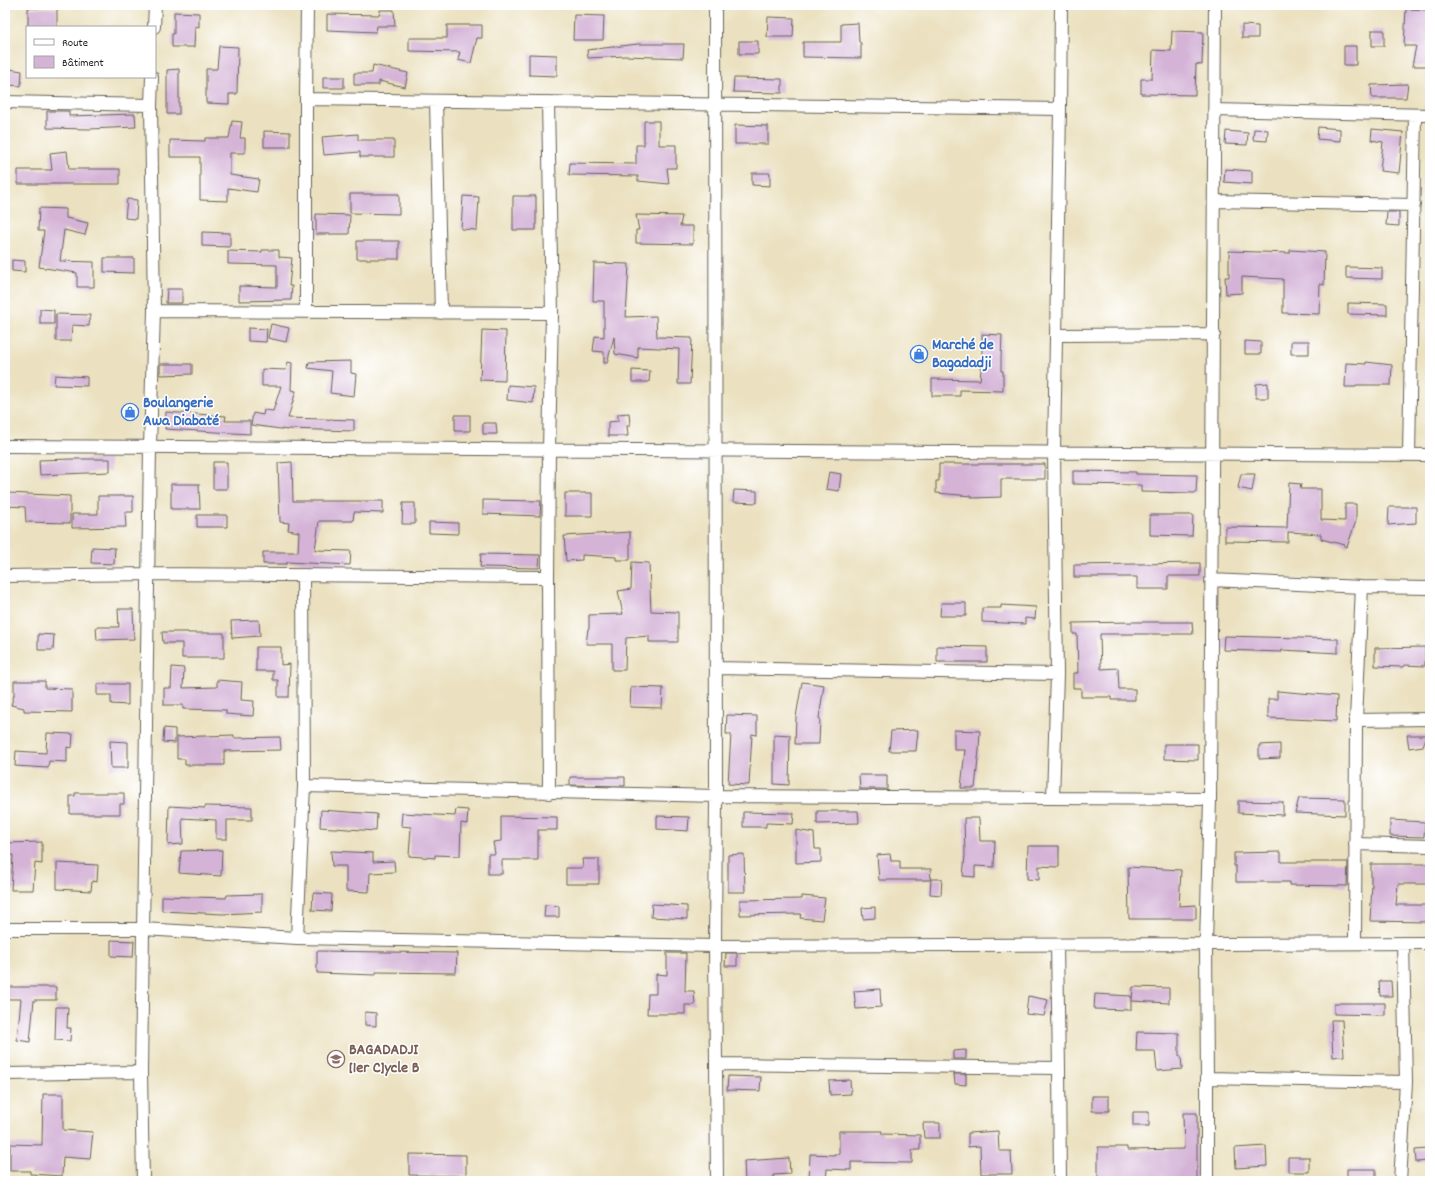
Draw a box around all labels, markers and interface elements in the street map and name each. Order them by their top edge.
legend [26,26,156,78]
text: Route [62,35,88,52]
text: Bâtiment [62,55,104,72]
place label: Marché de Bagadadji [932,334,994,375]
shop icon: Marché de Bagadadji [909,344,929,364]
place label: Boulangerie Awa Diabaté [143,392,219,433]
shop icon: Boulangerie Awa Diabaté [120,402,140,422]
place label: BAGADADJI [1er C]ycle B [349,1039,420,1080]
school or university icon: BAGADADJI [1er C]ycle B [326,1049,346,1069]

